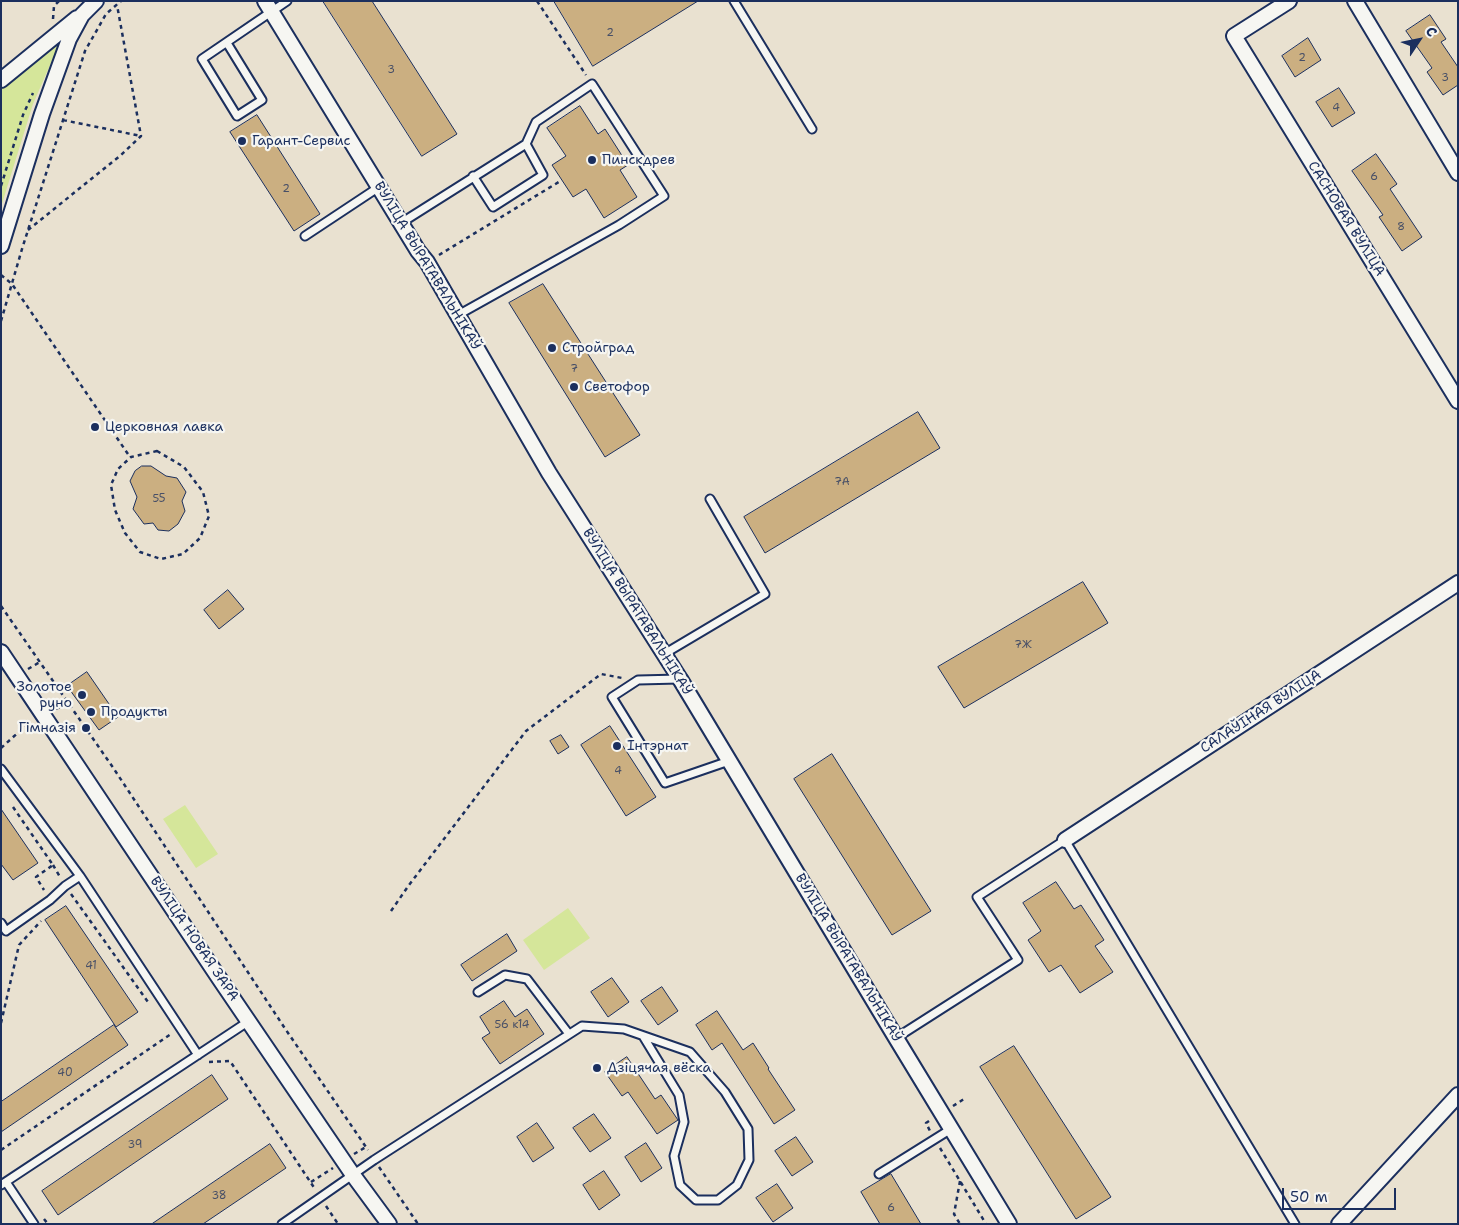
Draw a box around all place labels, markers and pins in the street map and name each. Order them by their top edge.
place label: Гарант-Сервис [252,133,351,149]
marker: Гарант-Сервис [236,135,248,147]
place label: Пинскдрев [602,152,675,168]
marker: Пинскдрев [586,154,598,166]
place label: Стройград [562,340,634,356]
marker: Стройград [546,342,558,354]
place label: Светофор [584,379,650,395]
marker: Светофор [568,381,580,393]
place label: Церковная лавка [105,419,223,435]
marker: Церковная лавка [89,421,101,433]
place label: Золотое руно [16,679,72,712]
marker: Золотое руно [76,689,88,701]
place label: Продукты [101,704,168,720]
marker: Продукты [85,706,97,718]
place label: Гімназія [18,720,76,736]
marker: Гімназія [80,722,92,734]
place label: Інтэрнат [627,738,688,754]
marker: Інтэрнат [611,740,623,752]
place label: Дзіцячая вёска [607,1060,711,1076]
marker: Дзіцячая вёска [591,1062,603,1074]

